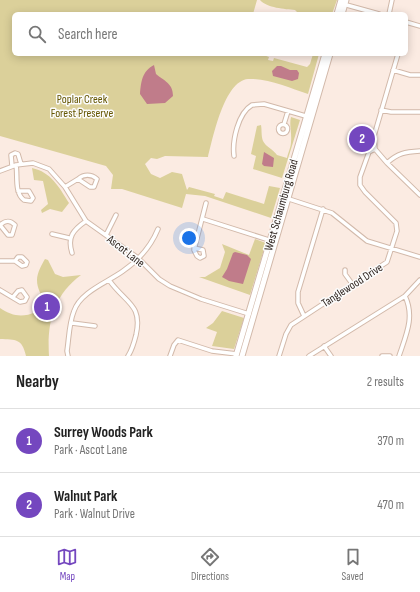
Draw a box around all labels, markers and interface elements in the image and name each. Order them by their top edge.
search box [12,12,408,56]
icon: search [26,23,48,45]
text: Search here [58,25,118,44]
park label: Poplar Creek Forest Preserve [51,92,113,121]
pin: 2 [349,124,375,154]
street label: West Schaumburg Road [261,158,302,253]
your location [179,228,199,248]
street label: Ascot Lane [103,231,148,271]
street label: Tanglewood Drive [319,260,386,311]
pin: 1 [34,292,60,322]
text: Nearby [16,372,59,392]
text: 2 results [367,374,404,390]
text: Surrey Woods Park [54,423,153,442]
text: 1 [26,433,32,449]
text: 370 m [377,433,404,449]
text: Park · Ascot Lane [54,442,127,458]
text: Walnut Park [54,487,117,506]
text: 2 [26,497,32,513]
text: 470 m [377,497,404,513]
text: Park · Walnut Drive [54,506,135,522]
tab: Map [56,546,78,583]
tab: Directions [191,546,229,583]
tab: Saved [342,546,364,583]

